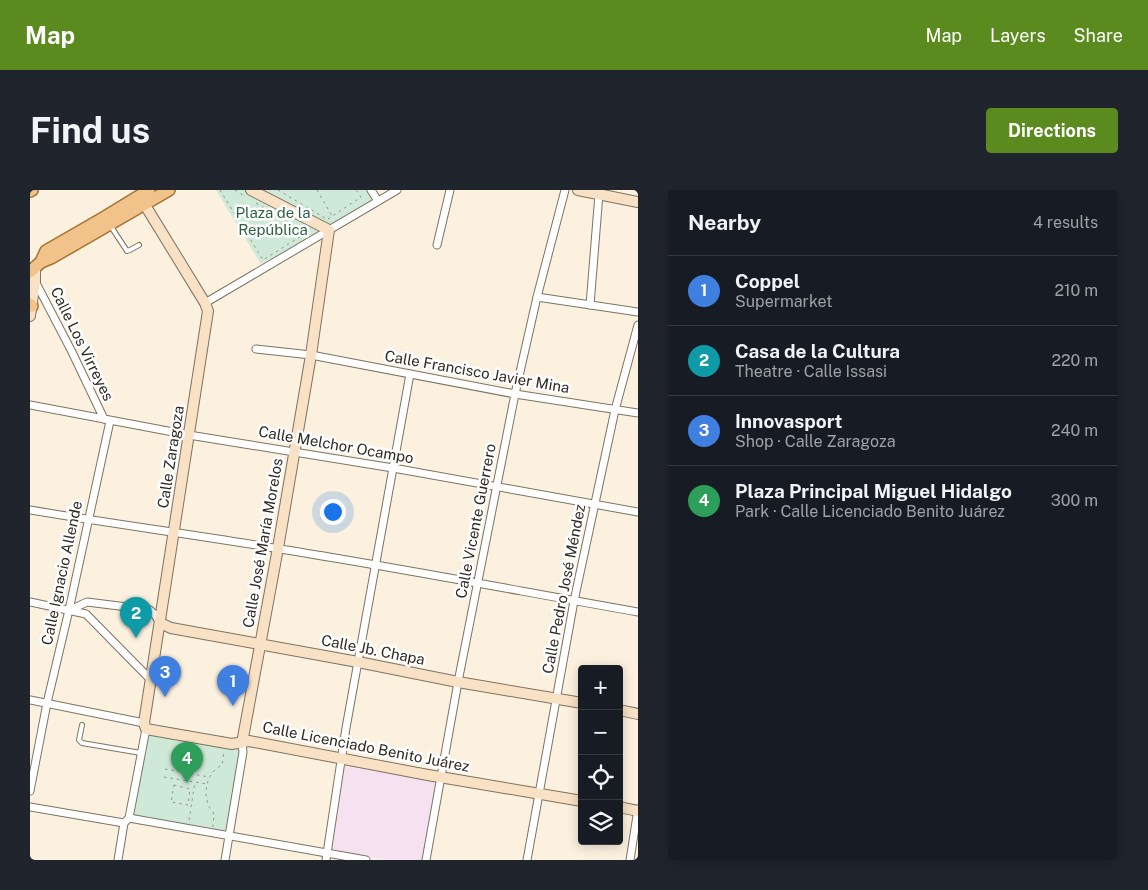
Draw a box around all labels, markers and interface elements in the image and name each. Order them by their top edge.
text: Map [25,21,75,49]
text: Map [926,25,962,46]
text: Layers [990,25,1046,46]
text: Share [1074,25,1123,46]
button: Directions [986,108,1118,153]
text: Find us [30,110,150,151]
park label: Plaza de la República [235,204,311,238]
text: Nearby [688,210,761,235]
text: 4 results [1033,213,1098,232]
text: Coppel [735,270,800,292]
text: 1 [701,281,707,300]
text: 210 m [1054,281,1098,300]
street label: Calle Los Virreyes [48,284,117,403]
text: Supermarket [735,292,832,311]
text: Casa de la Cultura [735,340,900,362]
street label: Calle Francisco Javier Mina [383,347,571,396]
text: 2 [699,351,709,370]
text: 220 m [1051,351,1098,370]
text: Theatre · Calle Issasi [735,362,887,381]
street label: Calle Zaragoza [154,404,187,510]
text: Innovasport [735,410,842,432]
text: 3 [699,421,709,440]
text: 240 m [1051,421,1098,440]
street label: Calle Melchor Ocampo [257,422,415,467]
text: Shop · Calle Zaragoza [735,432,896,451]
street label: Calle Vicente Guerrero [452,442,499,600]
street label: Calle José María Morelos [239,457,286,629]
text: Plaza Principal Miguel Hidalgo [735,480,1012,502]
text: 4 [699,491,709,510]
text: 300 m [1051,491,1098,510]
street label: Calle Ignacio Allende [38,499,85,647]
your location [320,499,346,525]
text: Park · Calle Licenciado Benito Juárez [735,502,1005,521]
street label: Calle Pedro José Méndez [539,503,588,675]
pin: 2 [120,597,152,638]
street label: Calle Jb. Chapa [320,631,426,668]
pin: 3 [149,656,181,697]
pin: 1 [217,665,249,706]
map controls [578,665,623,845]
button: + [578,665,623,710]
button: − [578,710,623,755]
street label: Calle Licenciado Benito Juárez [261,718,471,775]
pin: 4 [171,742,203,783]
button: locate [578,755,623,800]
button: layers [578,800,623,845]

